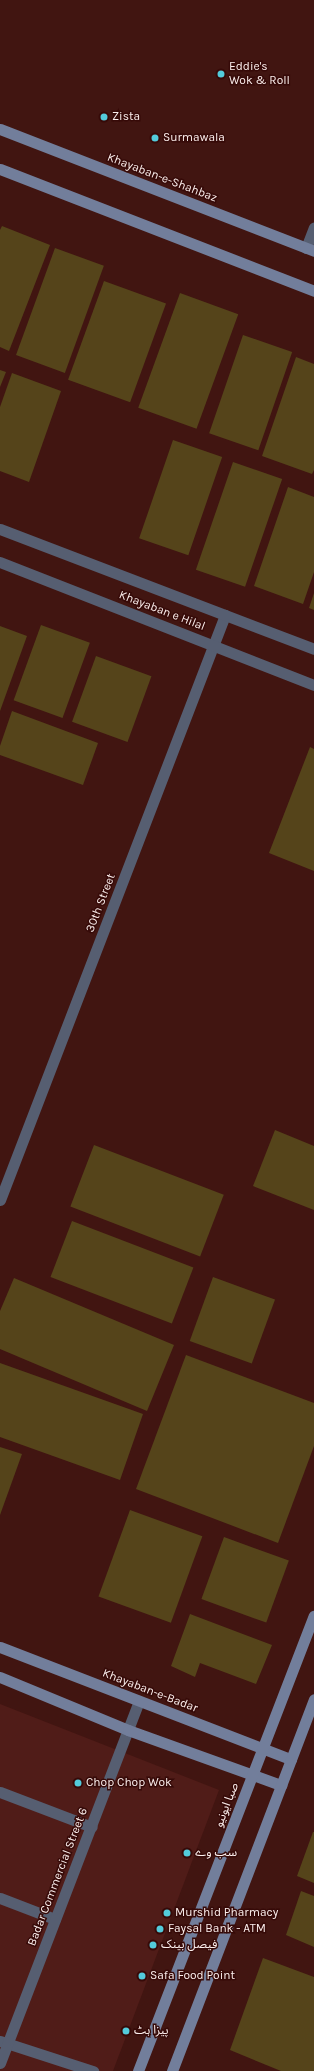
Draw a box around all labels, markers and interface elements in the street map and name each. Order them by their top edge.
place label: Eddie's Wok & Roll [229,60,290,88]
marker: Eddie's Wok & Roll [216,69,226,79]
place label: Zista [112,110,140,124]
marker: Zista [99,112,109,122]
place label: Surmawala [163,131,225,145]
marker: Surmawala [150,133,160,143]
street label: Khayaban-e-Shahbaz [105,150,219,206]
street label: Khayaban e Hilal [117,588,207,634]
street label: 30th Street [83,872,119,934]
street label: Khayaban-e-Badar [100,1666,200,1716]
place label: Chop Chop Wok [86,1776,172,1790]
marker: Chop Chop Wok [73,1778,83,1788]
street label: صبا ایونیو [212,1781,242,1829]
street label: Badar Commercial Street 6 [25,1806,91,1948]
place label: سب وے [195,1846,237,1860]
marker: سب وے [182,1848,192,1858]
place label: Murshid Pharmacy [175,1906,278,1920]
marker: Murshid Pharmacy [162,1908,172,1918]
place label: Faysal Bank - ATM [168,1922,266,1936]
marker: Faysal Bank - ATM [155,1924,165,1934]
place label: فیصل بینک [161,1938,217,1952]
marker: فیصل بینک [148,1940,158,1950]
place label: Safa Food Point [150,1969,235,1983]
marker: Safa Food Point [137,1971,147,1981]
place label: پیزا ہٹ [134,2024,169,2038]
marker: پیزا ہٹ [121,2026,131,2036]

